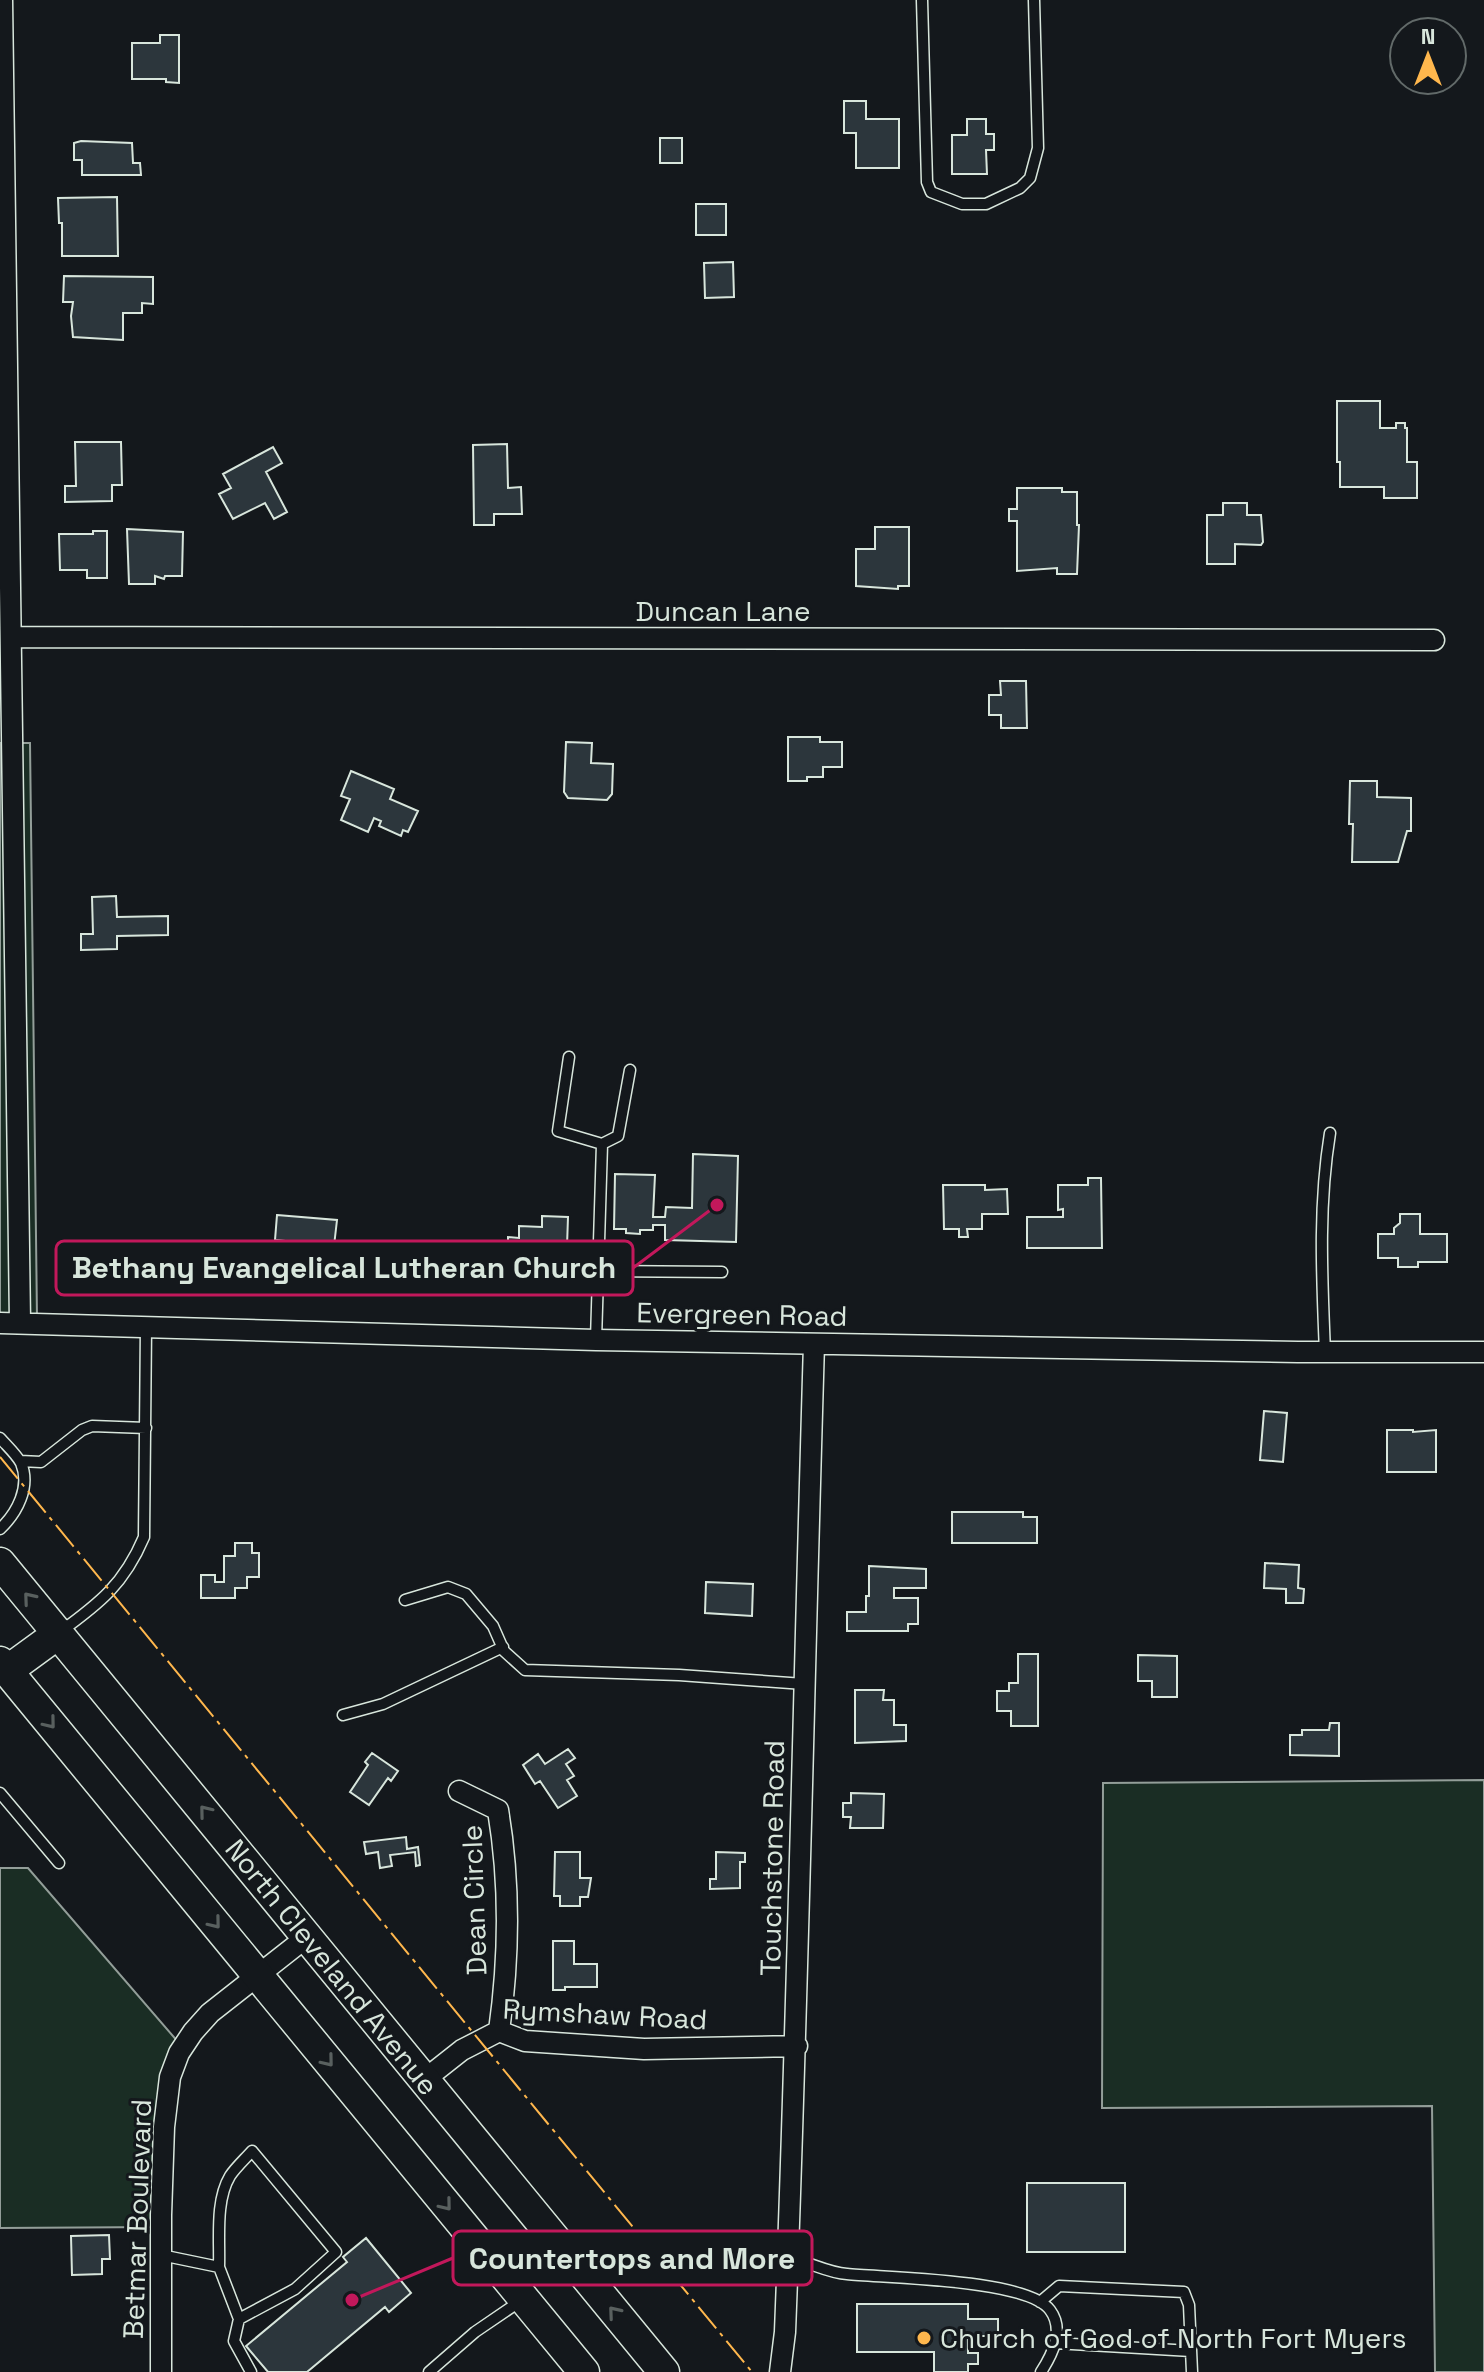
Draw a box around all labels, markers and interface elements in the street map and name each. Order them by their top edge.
north arrow [1388,16,1468,96]
text: N [1421,22,1435,50]
street label: Duncan Lane [635,593,811,629]
callout: Bethany Evangelical Lutheran Church [56,1241,633,1295]
text: Bethany Evangelical Lutheran Church [72,1248,616,1287]
street label: Evergreen Road [636,1294,848,1334]
one-way arrow [24,1593,39,1607]
one-way arrow [40,1713,54,1728]
street label: Touchstone Road [752,1740,792,1976]
one-way arrow [200,1806,215,1820]
street label: Dean Circle [453,1824,495,1976]
street label: North Cleveland Avenue [217,1832,447,2102]
one-way arrow [205,1914,220,1928]
street label: Rymshaw Road [502,1991,708,2037]
one-way arrow [318,2052,333,2066]
street label: Betmar Boulevard [115,2098,159,2340]
one-way arrow [436,2196,451,2210]
callout: Countertops and More [453,2231,812,2285]
text: Countertops and More [469,2239,795,2278]
one-way arrow [609,2307,624,2321]
place label: Church of God of North Fort Myers [940,2320,1406,2356]
marker: Church of God of North Fort Myers [915,2329,933,2347]

